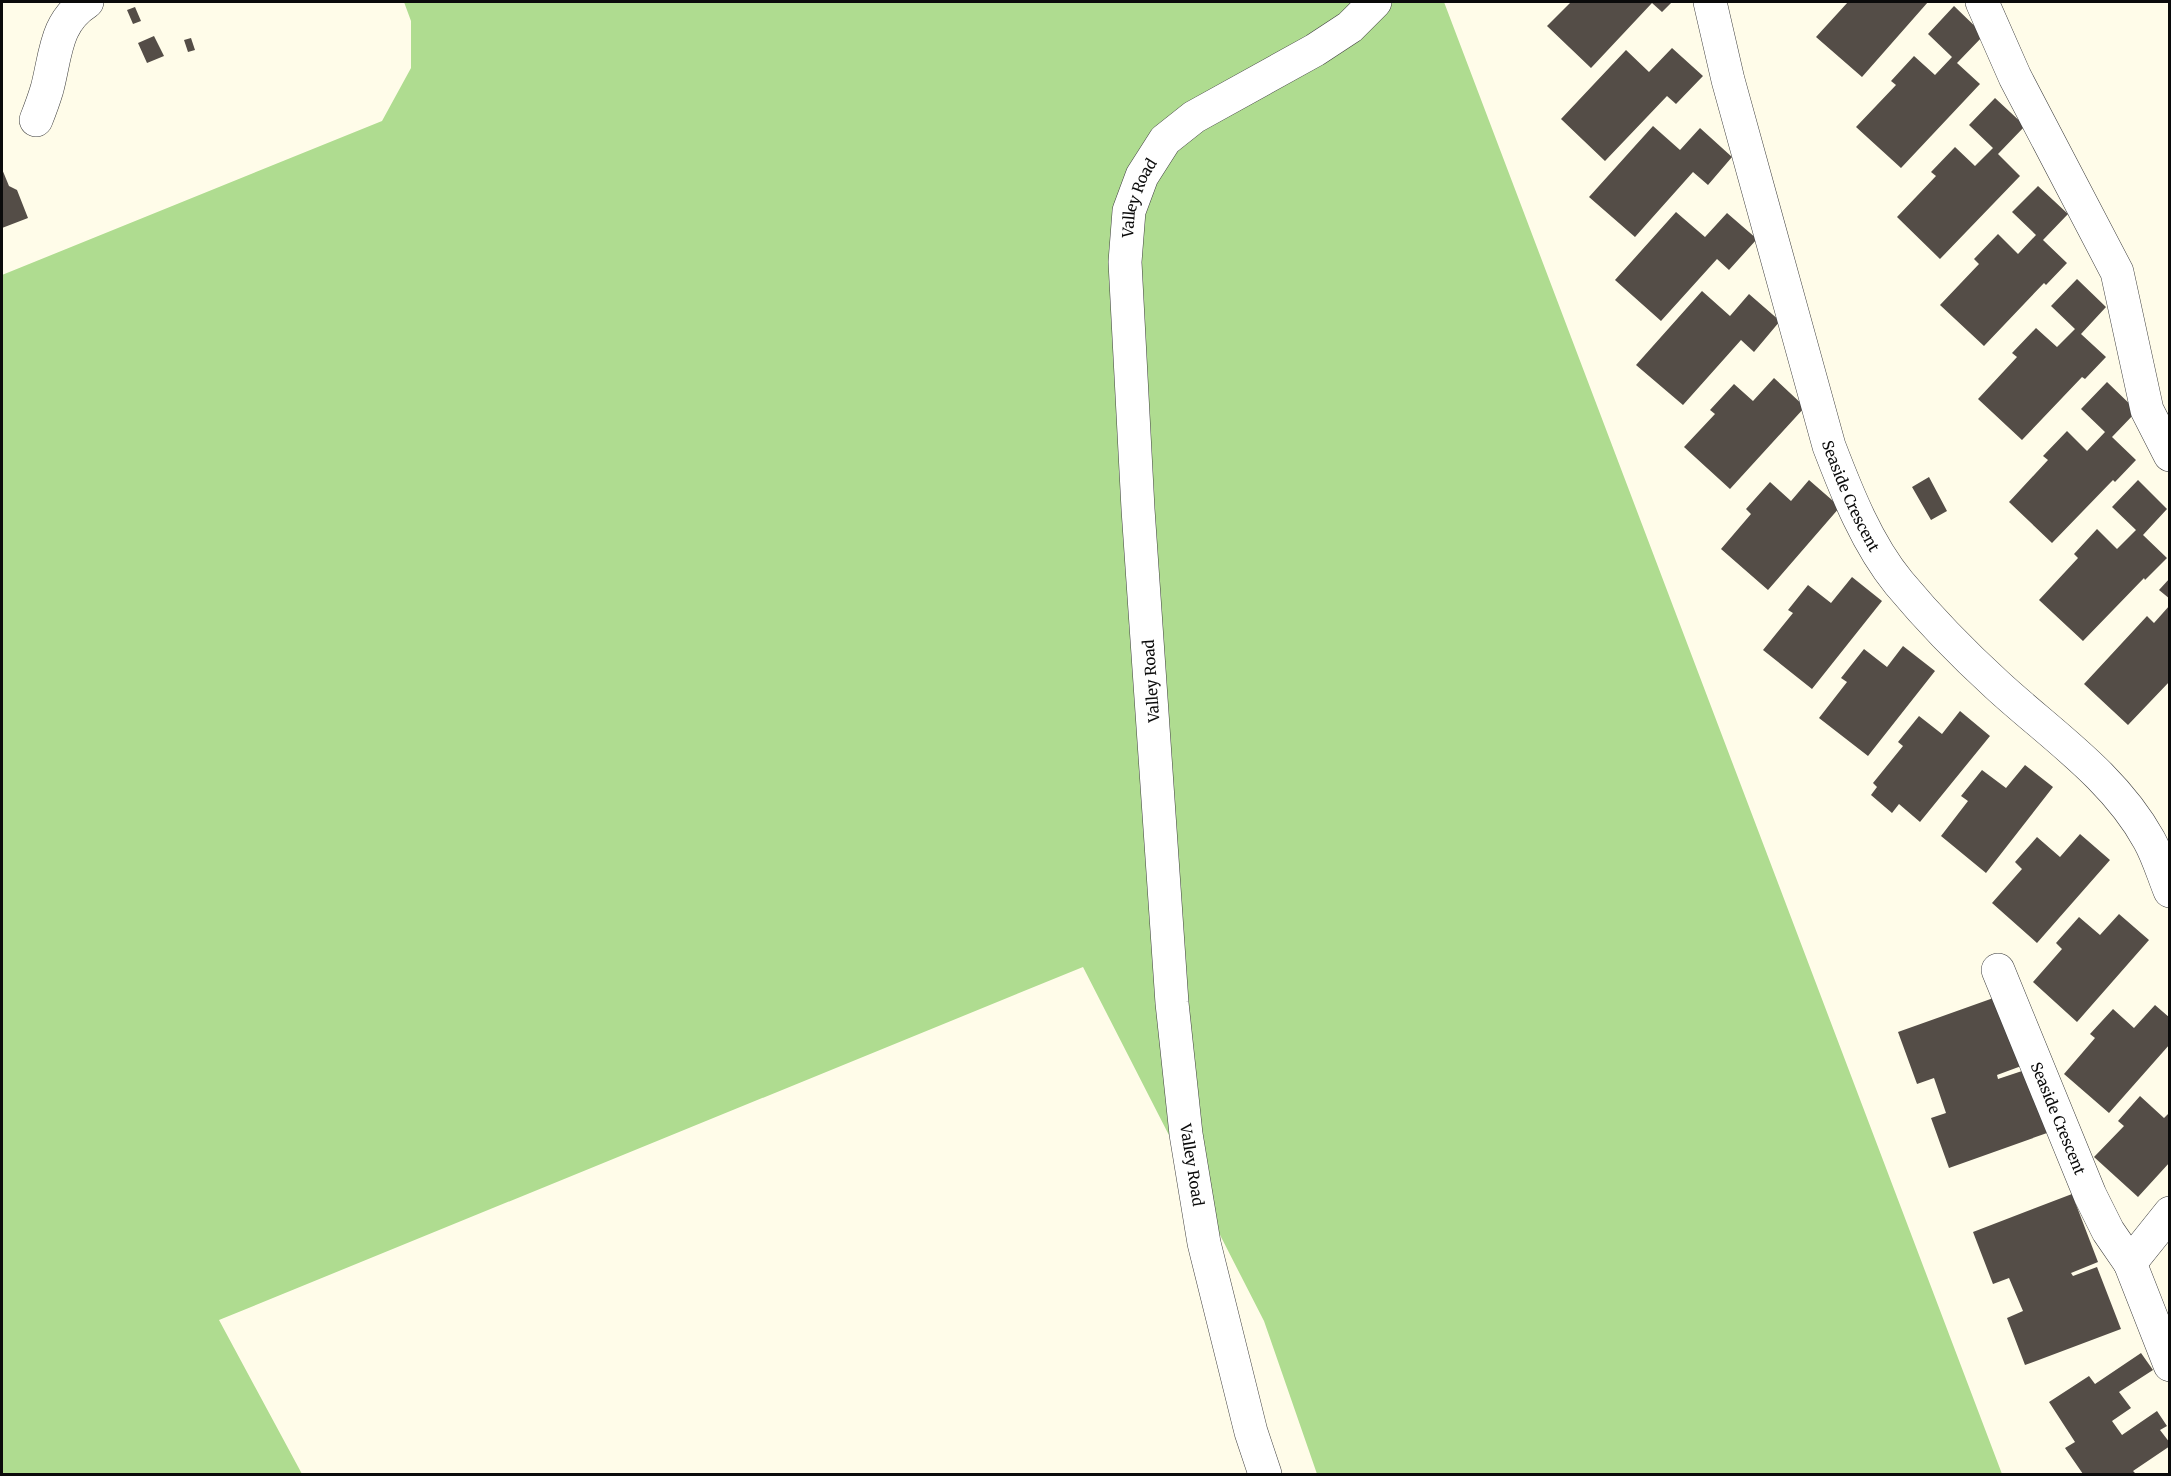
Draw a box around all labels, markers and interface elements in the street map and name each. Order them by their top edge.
street label: Valley Road [1117,155,1160,239]
street label: Seaside Crescent [1818,438,1884,555]
street label: Valley Road [1139,639,1163,724]
street label: Seaside Crescent [2027,1059,2090,1177]
street label: Valley Road [1176,1121,1208,1208]

